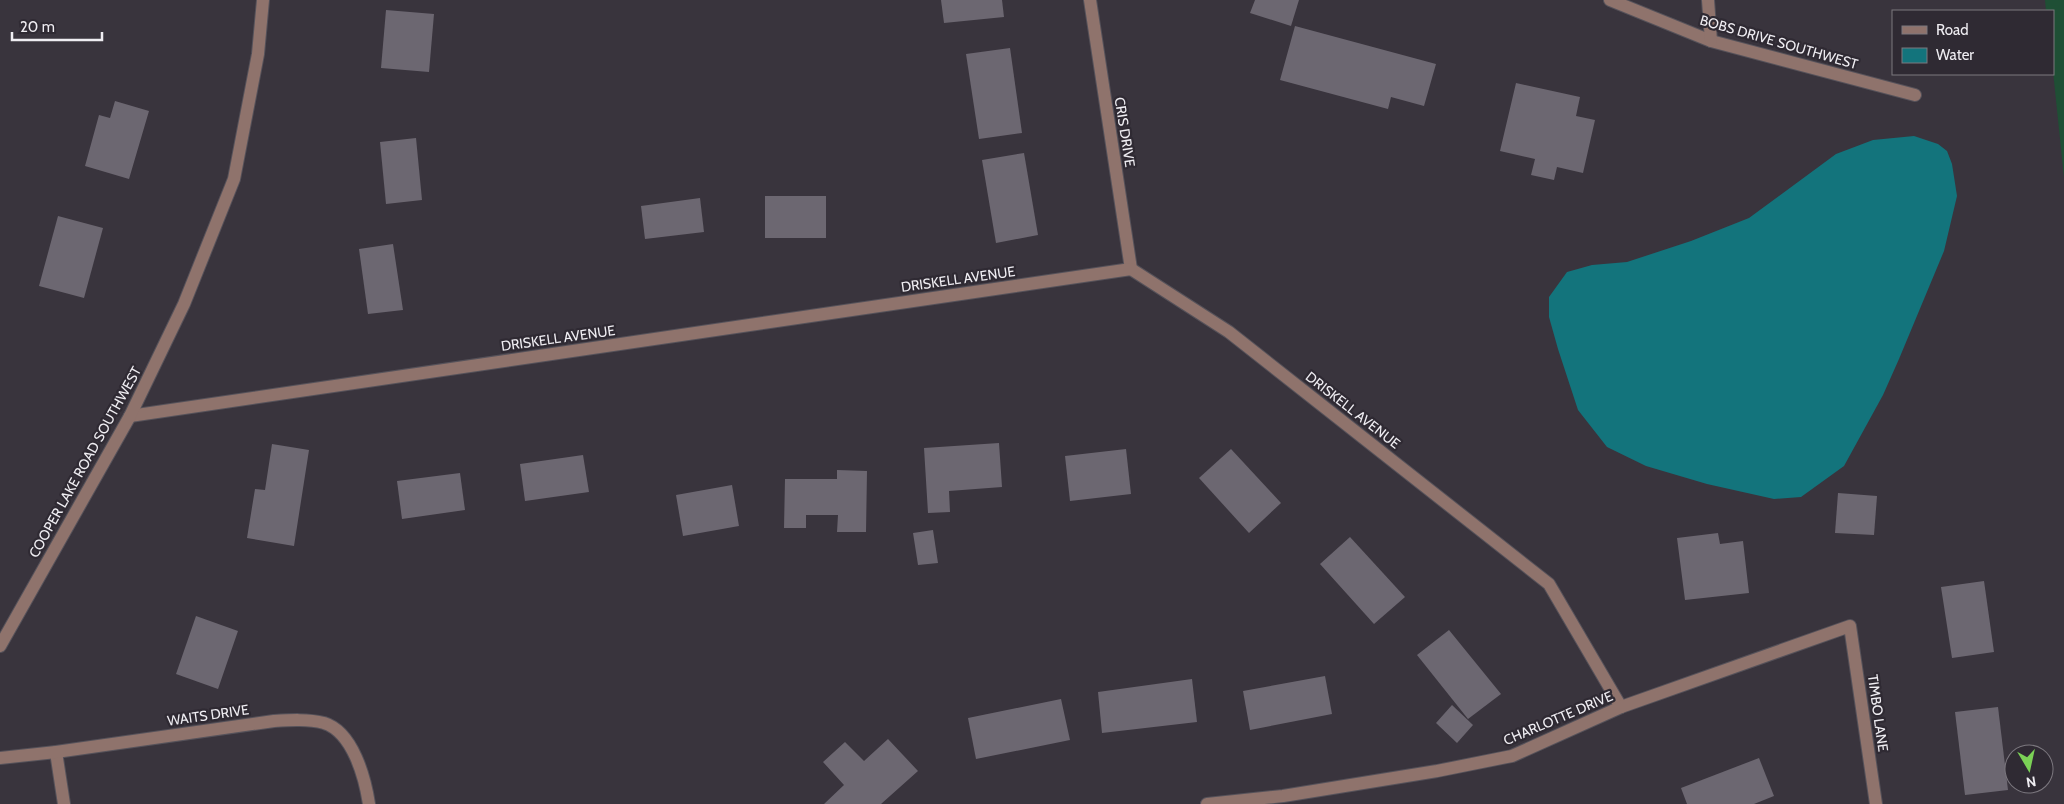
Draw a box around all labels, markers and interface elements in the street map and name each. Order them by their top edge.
scale bar [12,10,102,42]
legend [1892,10,2054,75]
street label: BOBS DRIVE SOUTHWEST [1698,11,1861,73]
text: 20 m [20,18,55,36]
text: Road [1936,21,1969,39]
text: Water [1936,46,1974,64]
street label: CRIS DRIVE [1111,96,1139,168]
street label: DRISKELL AVENUE [900,262,1017,296]
street label: DRISKELL AVENUE [500,321,617,355]
street label: COOPER LAKE ROAD SOUTHWEST [25,363,145,561]
street label: DRISKELL AVENUE [1302,367,1404,453]
street label: TIMBO LANE [1864,673,1892,753]
street label: CHARLOTTE DRIVE [1501,687,1616,749]
street label: WAITS DRIVE [166,700,250,730]
north arrow [2004,744,2054,794]
text: N [2025,772,2037,792]

